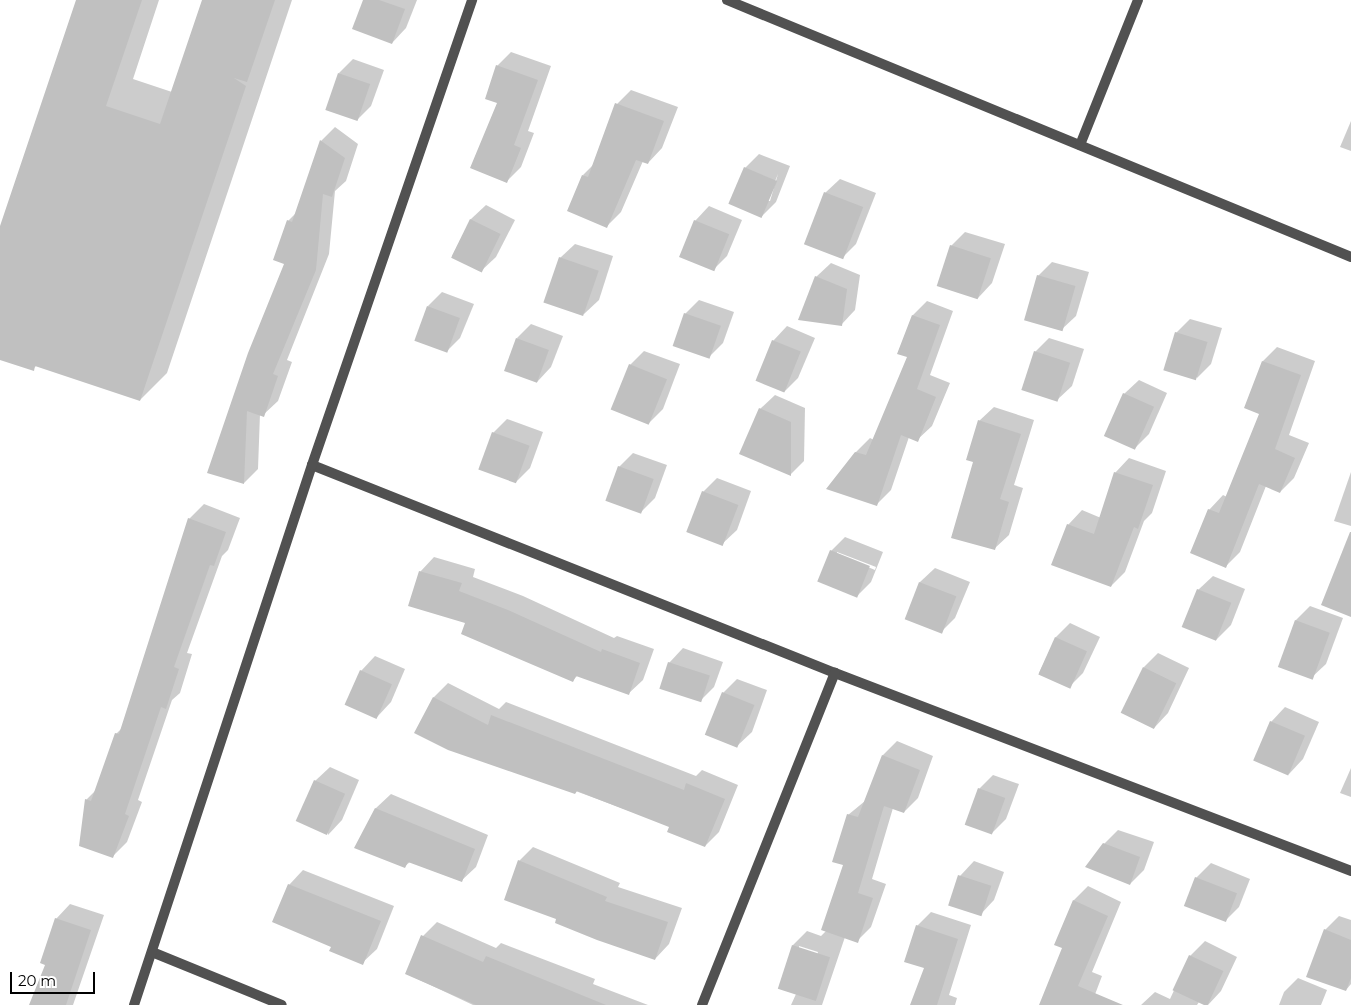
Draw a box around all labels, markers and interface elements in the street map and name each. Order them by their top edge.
scale bar [12,962,98,994]
text: 20 m [18,971,56,990]

